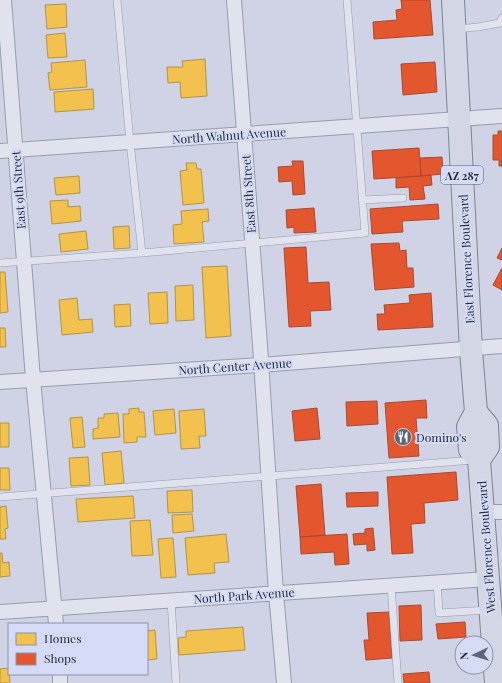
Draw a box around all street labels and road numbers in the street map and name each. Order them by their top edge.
street label: North Walnut Avenue [172,123,286,147]
street label: East 9th Street [7,150,29,230]
street label: East 8th Street [237,154,259,234]
road number: AZ 287 [441,166,483,184]
street label: East Florence Boulevard [455,194,477,324]
street label: North Center Avenue [178,354,292,378]
street label: West Florence Boulevard [473,480,499,615]
street label: North Park Avenue [193,583,295,607]

